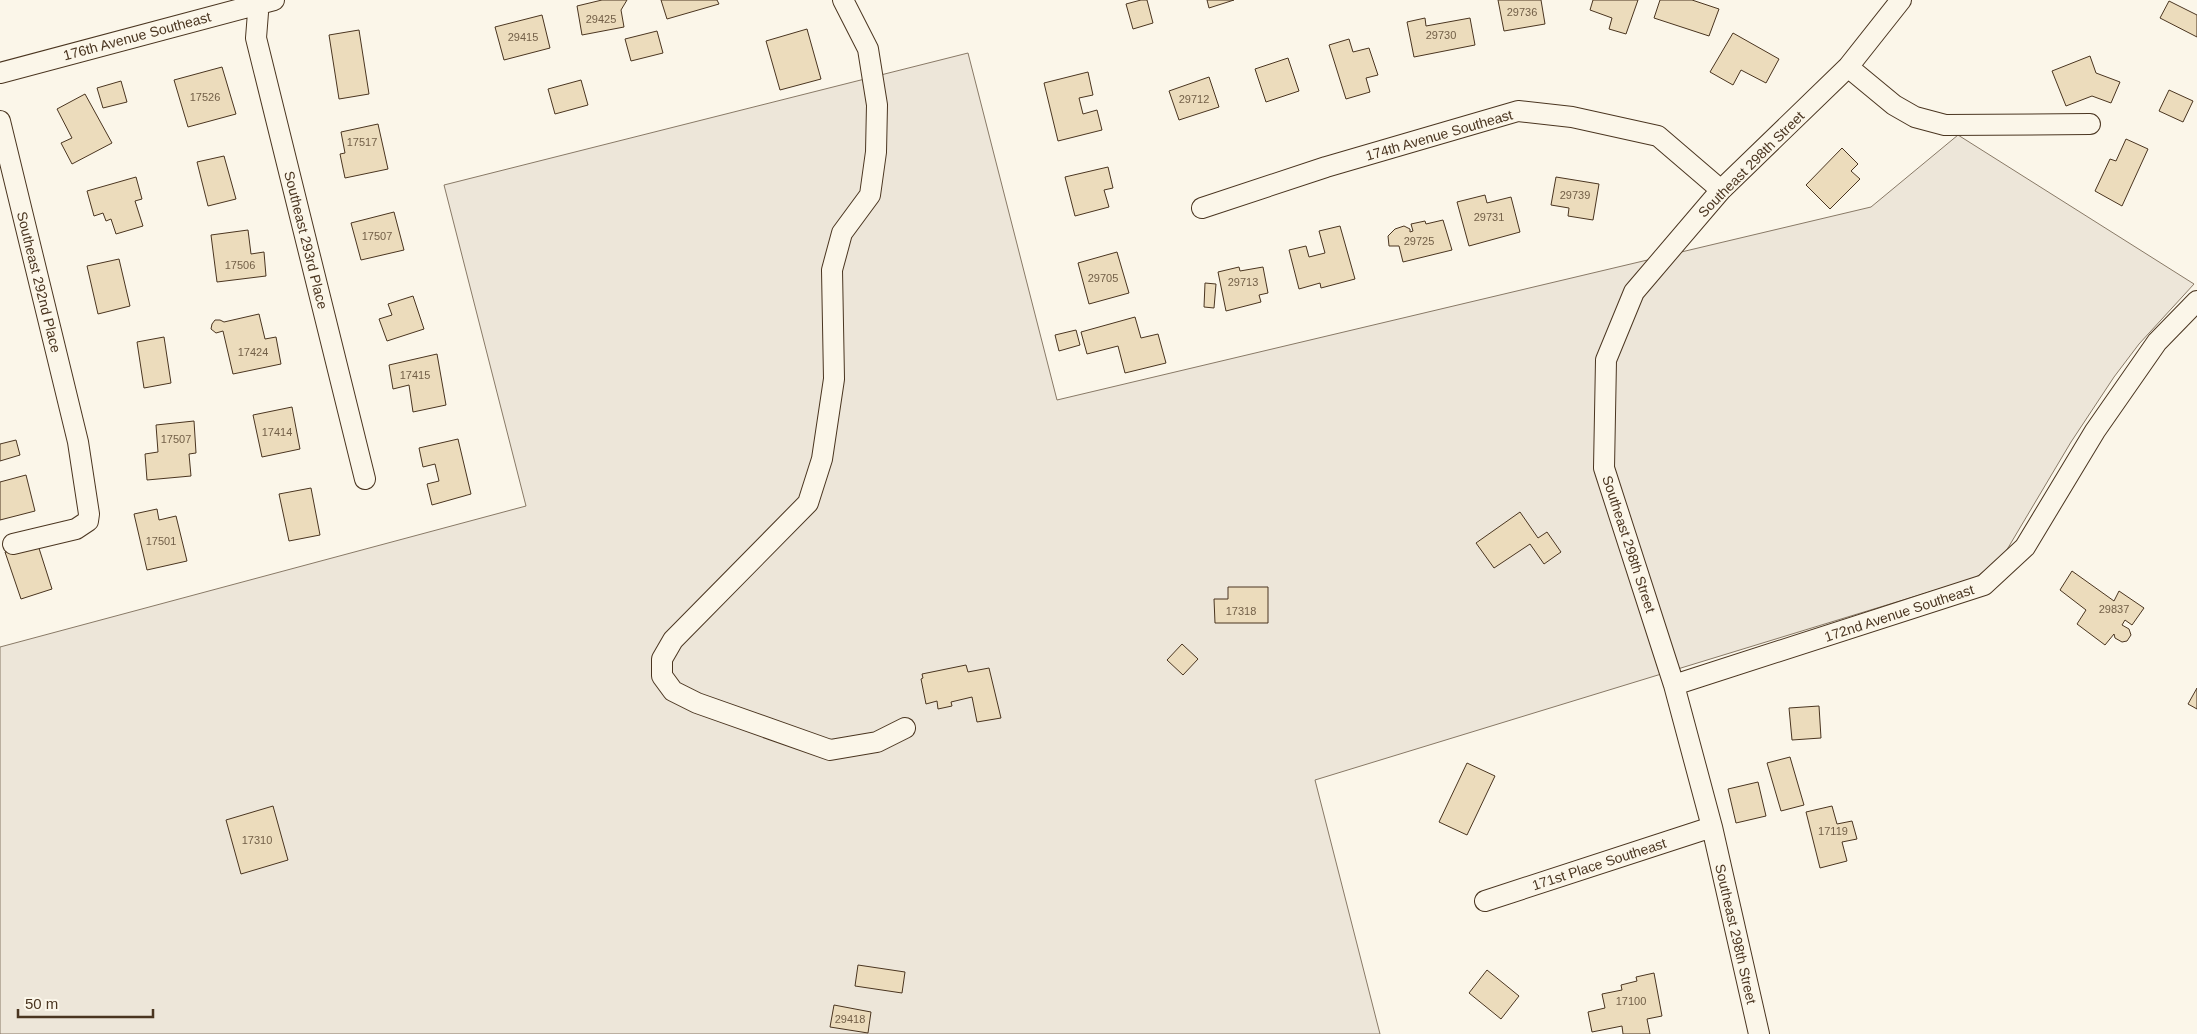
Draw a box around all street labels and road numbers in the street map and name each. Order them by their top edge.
street label: 176th Avenue Southeast [61,9,213,63]
street label: 174th Avenue Southeast [1364,106,1515,164]
street label: Southeast 298th Street [1695,108,1807,220]
street label: Southeast 293rd Place [281,169,331,311]
street label: Southeast 292nd Place [14,210,64,354]
street label: Southeast 298th Street [1599,473,1659,615]
street label: 172nd Avenue Southeast [1822,581,1976,645]
street label: 171st Place Southeast [1530,835,1668,893]
street label: Southeast 298th Street [1712,862,1760,1006]

